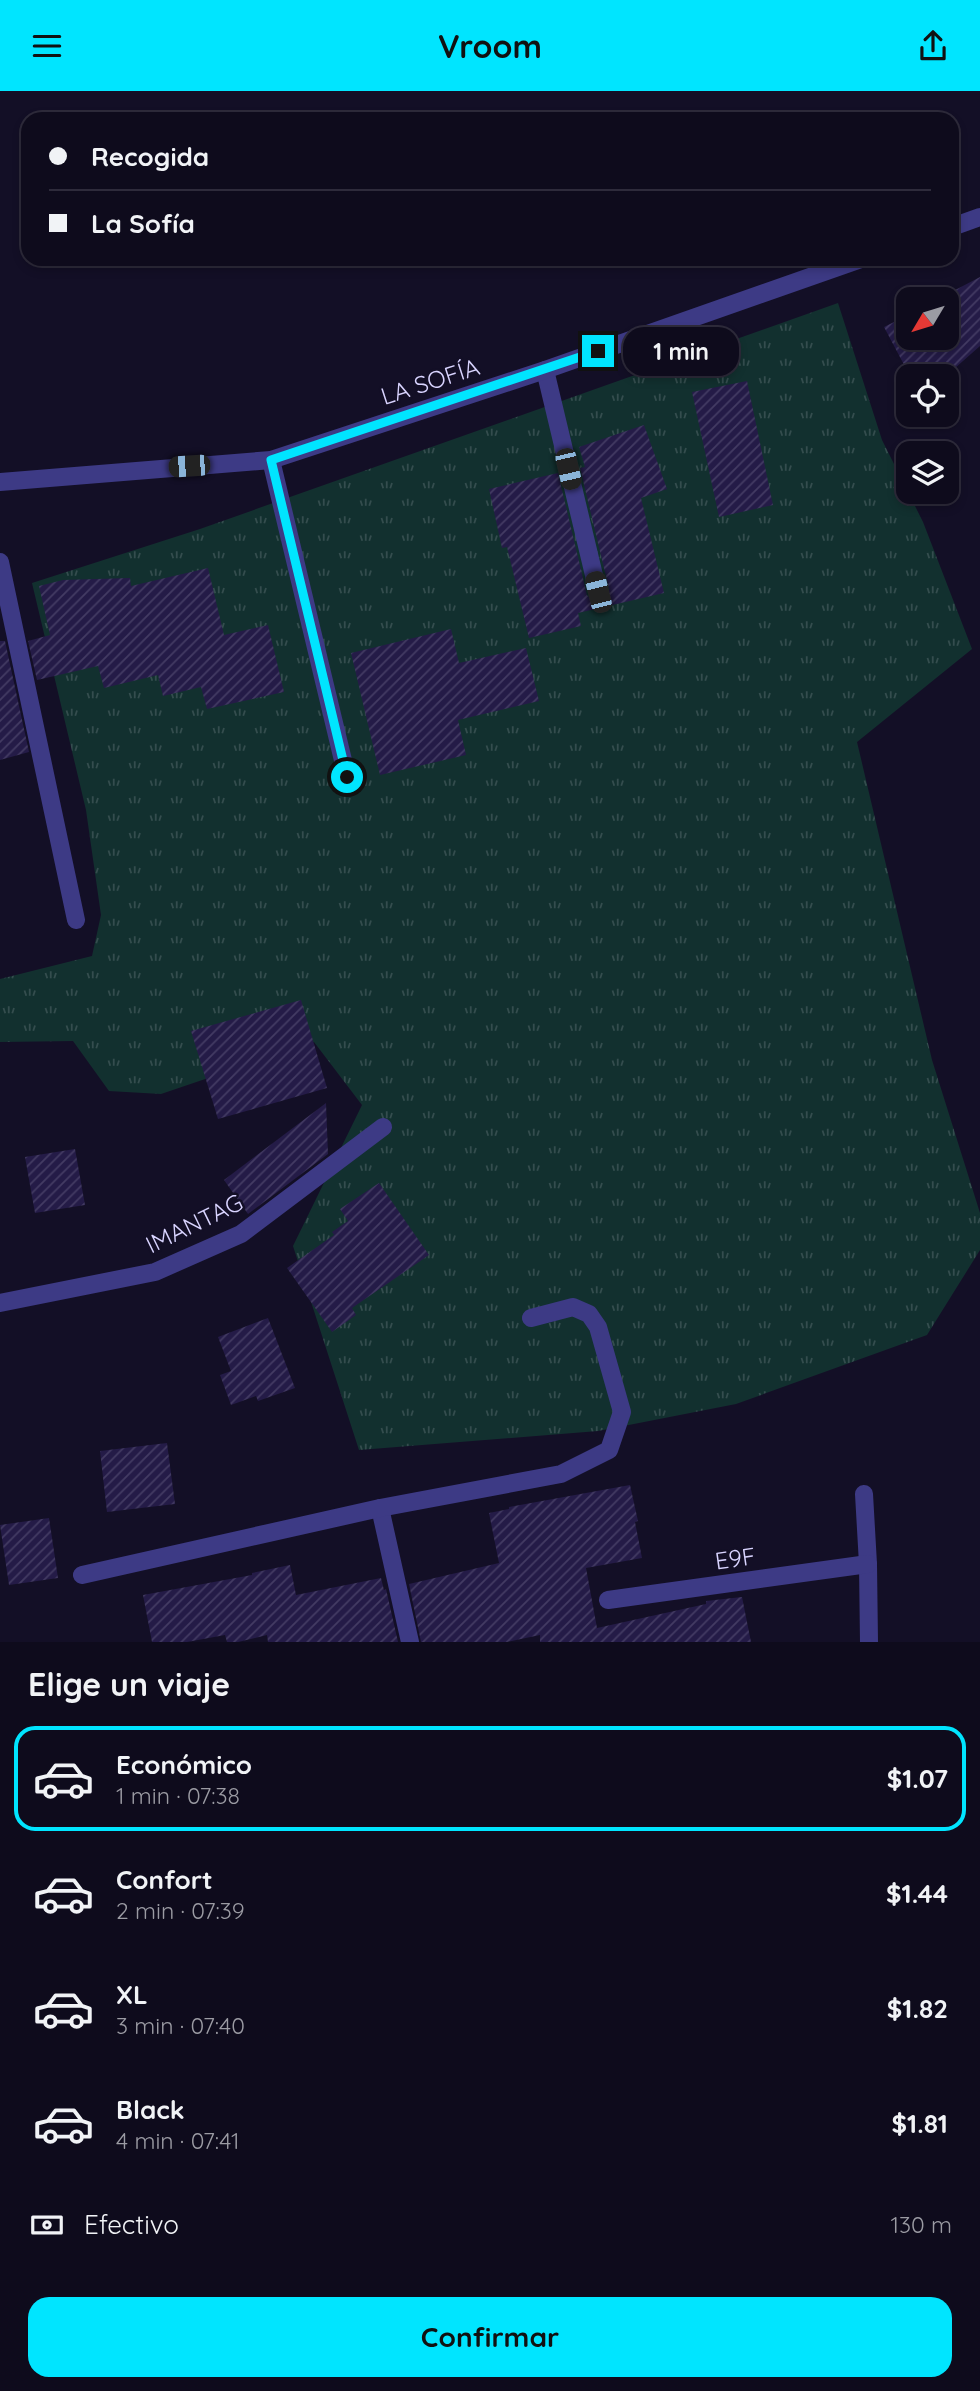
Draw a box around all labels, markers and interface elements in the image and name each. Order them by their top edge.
text: Vroom [438,26,542,66]
icon: menu [28,27,66,65]
icon: share [914,27,952,65]
text: Recogida [91,140,209,173]
text: La Sofía [91,207,195,240]
north arrow [896,287,959,350]
map controls [896,287,959,504]
callout: 1 min [622,327,738,375]
route end [582,335,614,367]
text: 1 min [653,337,709,366]
street label: LA SOFÍA [377,351,483,411]
button: locate [896,364,959,427]
button: layers [896,441,959,504]
car [554,446,583,492]
car [168,454,211,478]
car [583,569,614,615]
route start [331,761,363,793]
street label: IMANTAG [141,1187,247,1259]
street label: E9F [713,1540,757,1576]
text: Elige un viaje [28,1664,230,1704]
icon: car [32,1747,95,1810]
text: Económico [116,1748,252,1781]
text: $1.07 [887,1762,948,1795]
text: 1 min · 07:38 [116,1781,240,1810]
icon: car [32,1862,95,1925]
text: Confort [116,1863,213,1896]
text: $1.44 [886,1877,948,1910]
text: 2 min · 07:39 [116,1896,245,1925]
icon: car [32,1977,95,2040]
text: XL [116,1978,148,2011]
text: $1.82 [887,1992,948,2025]
text: 3 min · 07:40 [116,2011,245,2040]
icon: car [32,2092,95,2155]
text: Black [116,2093,185,2126]
text: $1.81 [892,2107,948,2140]
text: 4 min · 07:41 [116,2126,240,2155]
icon: cash [28,2206,66,2244]
text: Efectivo [84,2208,179,2241]
text: 130 m [890,2210,952,2239]
button: Confirmar [28,2297,952,2377]

